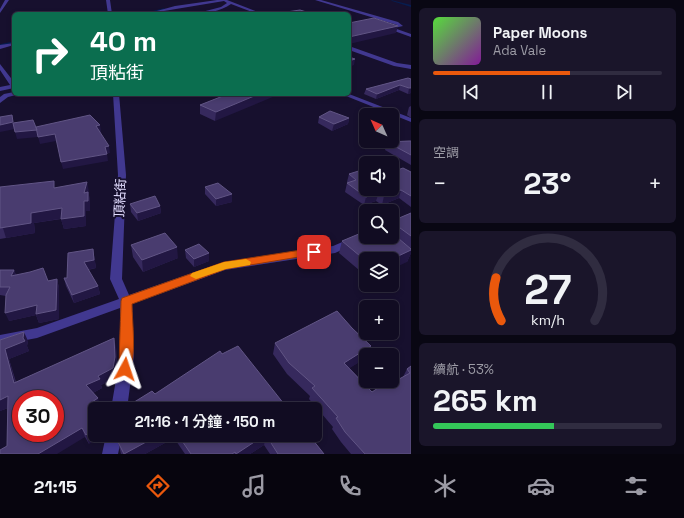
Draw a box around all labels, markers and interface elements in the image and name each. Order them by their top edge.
text: 40 m [90,23,157,59]
text: Paper Moons [493,23,587,42]
icon: right [24,28,76,80]
text: Ada Vale [493,42,546,59]
text: 頂粘街 [90,61,144,84]
icon: previous [460,81,482,103]
icon: pause [536,81,558,103]
icon: next [613,81,635,103]
north arrow [359,108,399,148]
map controls [359,108,399,388]
text: 空調 [433,144,459,161]
button: sound [359,156,399,196]
text: 23° [524,164,571,203]
text: − [433,169,447,197]
text: + [648,169,662,197]
street label: 頂粘街 [110,178,130,218]
button: search [359,204,399,244]
pin [297,235,331,269]
icon: arrive [303,241,325,263]
button: layers [359,252,399,292]
text: 27 [524,262,571,315]
button: + [359,300,399,340]
text: km/h [530,310,565,328]
position arrow [104,348,146,390]
button: − [359,348,399,388]
text: 續航 · 53% [433,361,494,378]
text: 265 km [433,381,538,420]
speed limit sign: 30 [12,390,64,442]
text: 21:16 · 1 分鐘 · 150 m [135,412,275,431]
icon: directions [144,472,172,500]
icon: music [240,472,268,500]
icon: phone [336,472,364,500]
icon: climate [431,472,459,500]
icon: car [527,472,555,500]
icon: filters [622,472,650,500]
text: 21:15 [34,475,77,498]

